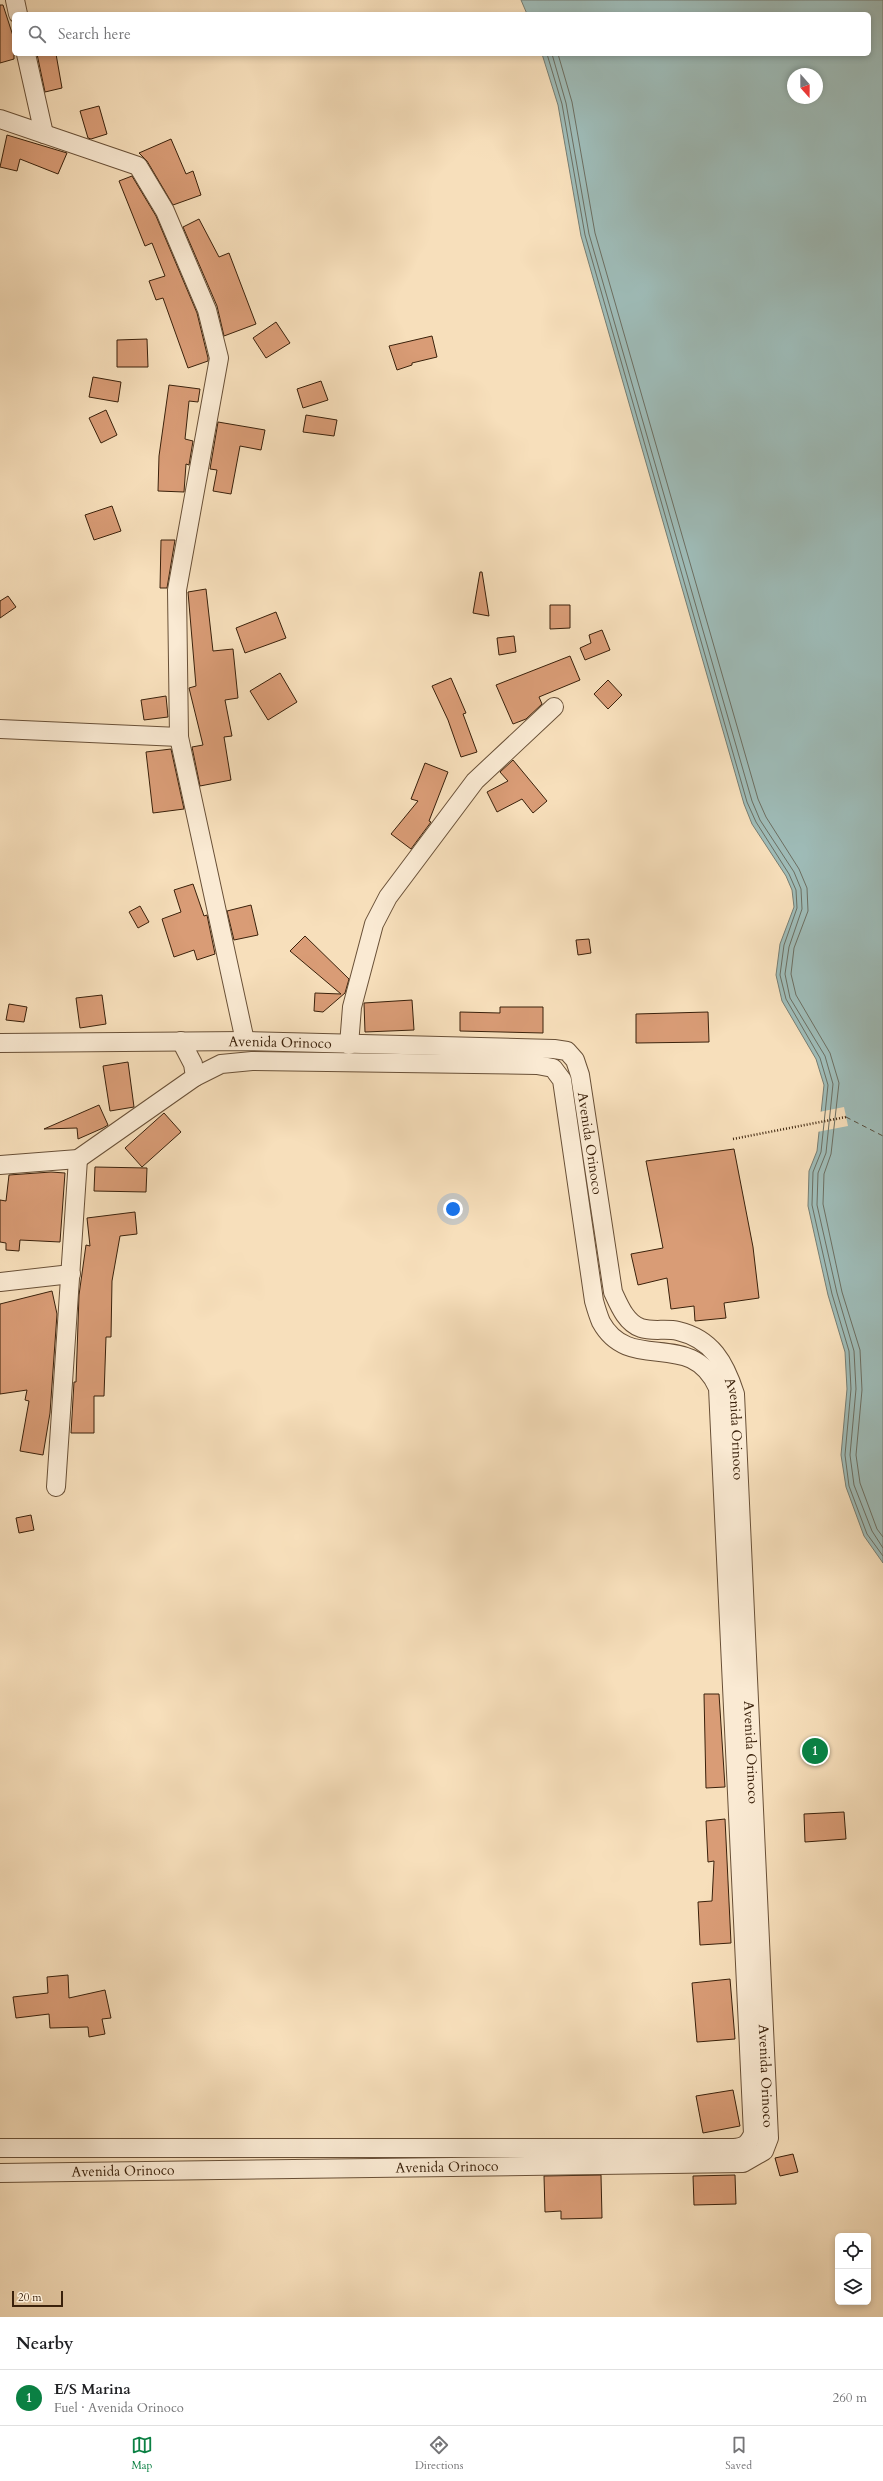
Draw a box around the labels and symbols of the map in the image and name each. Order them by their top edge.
north arrow [787,68,823,104]
street label: Avenida Orinoco [228,1031,332,1053]
street label: Avenida Orinoco [573,1091,608,1196]
your location [443,1199,463,1219]
street label: Avenida Orinoco [720,1375,748,1481]
street label: Avenida Orinoco [740,1700,763,1805]
pin: 1 [802,1736,828,1766]
street label: Avenida Orinoco [754,2024,778,2128]
street label: Avenida Orinoco [395,2157,499,2177]
street label: Avenida Orinoco [71,2161,175,2181]
scale bar [12,2289,63,2308]

